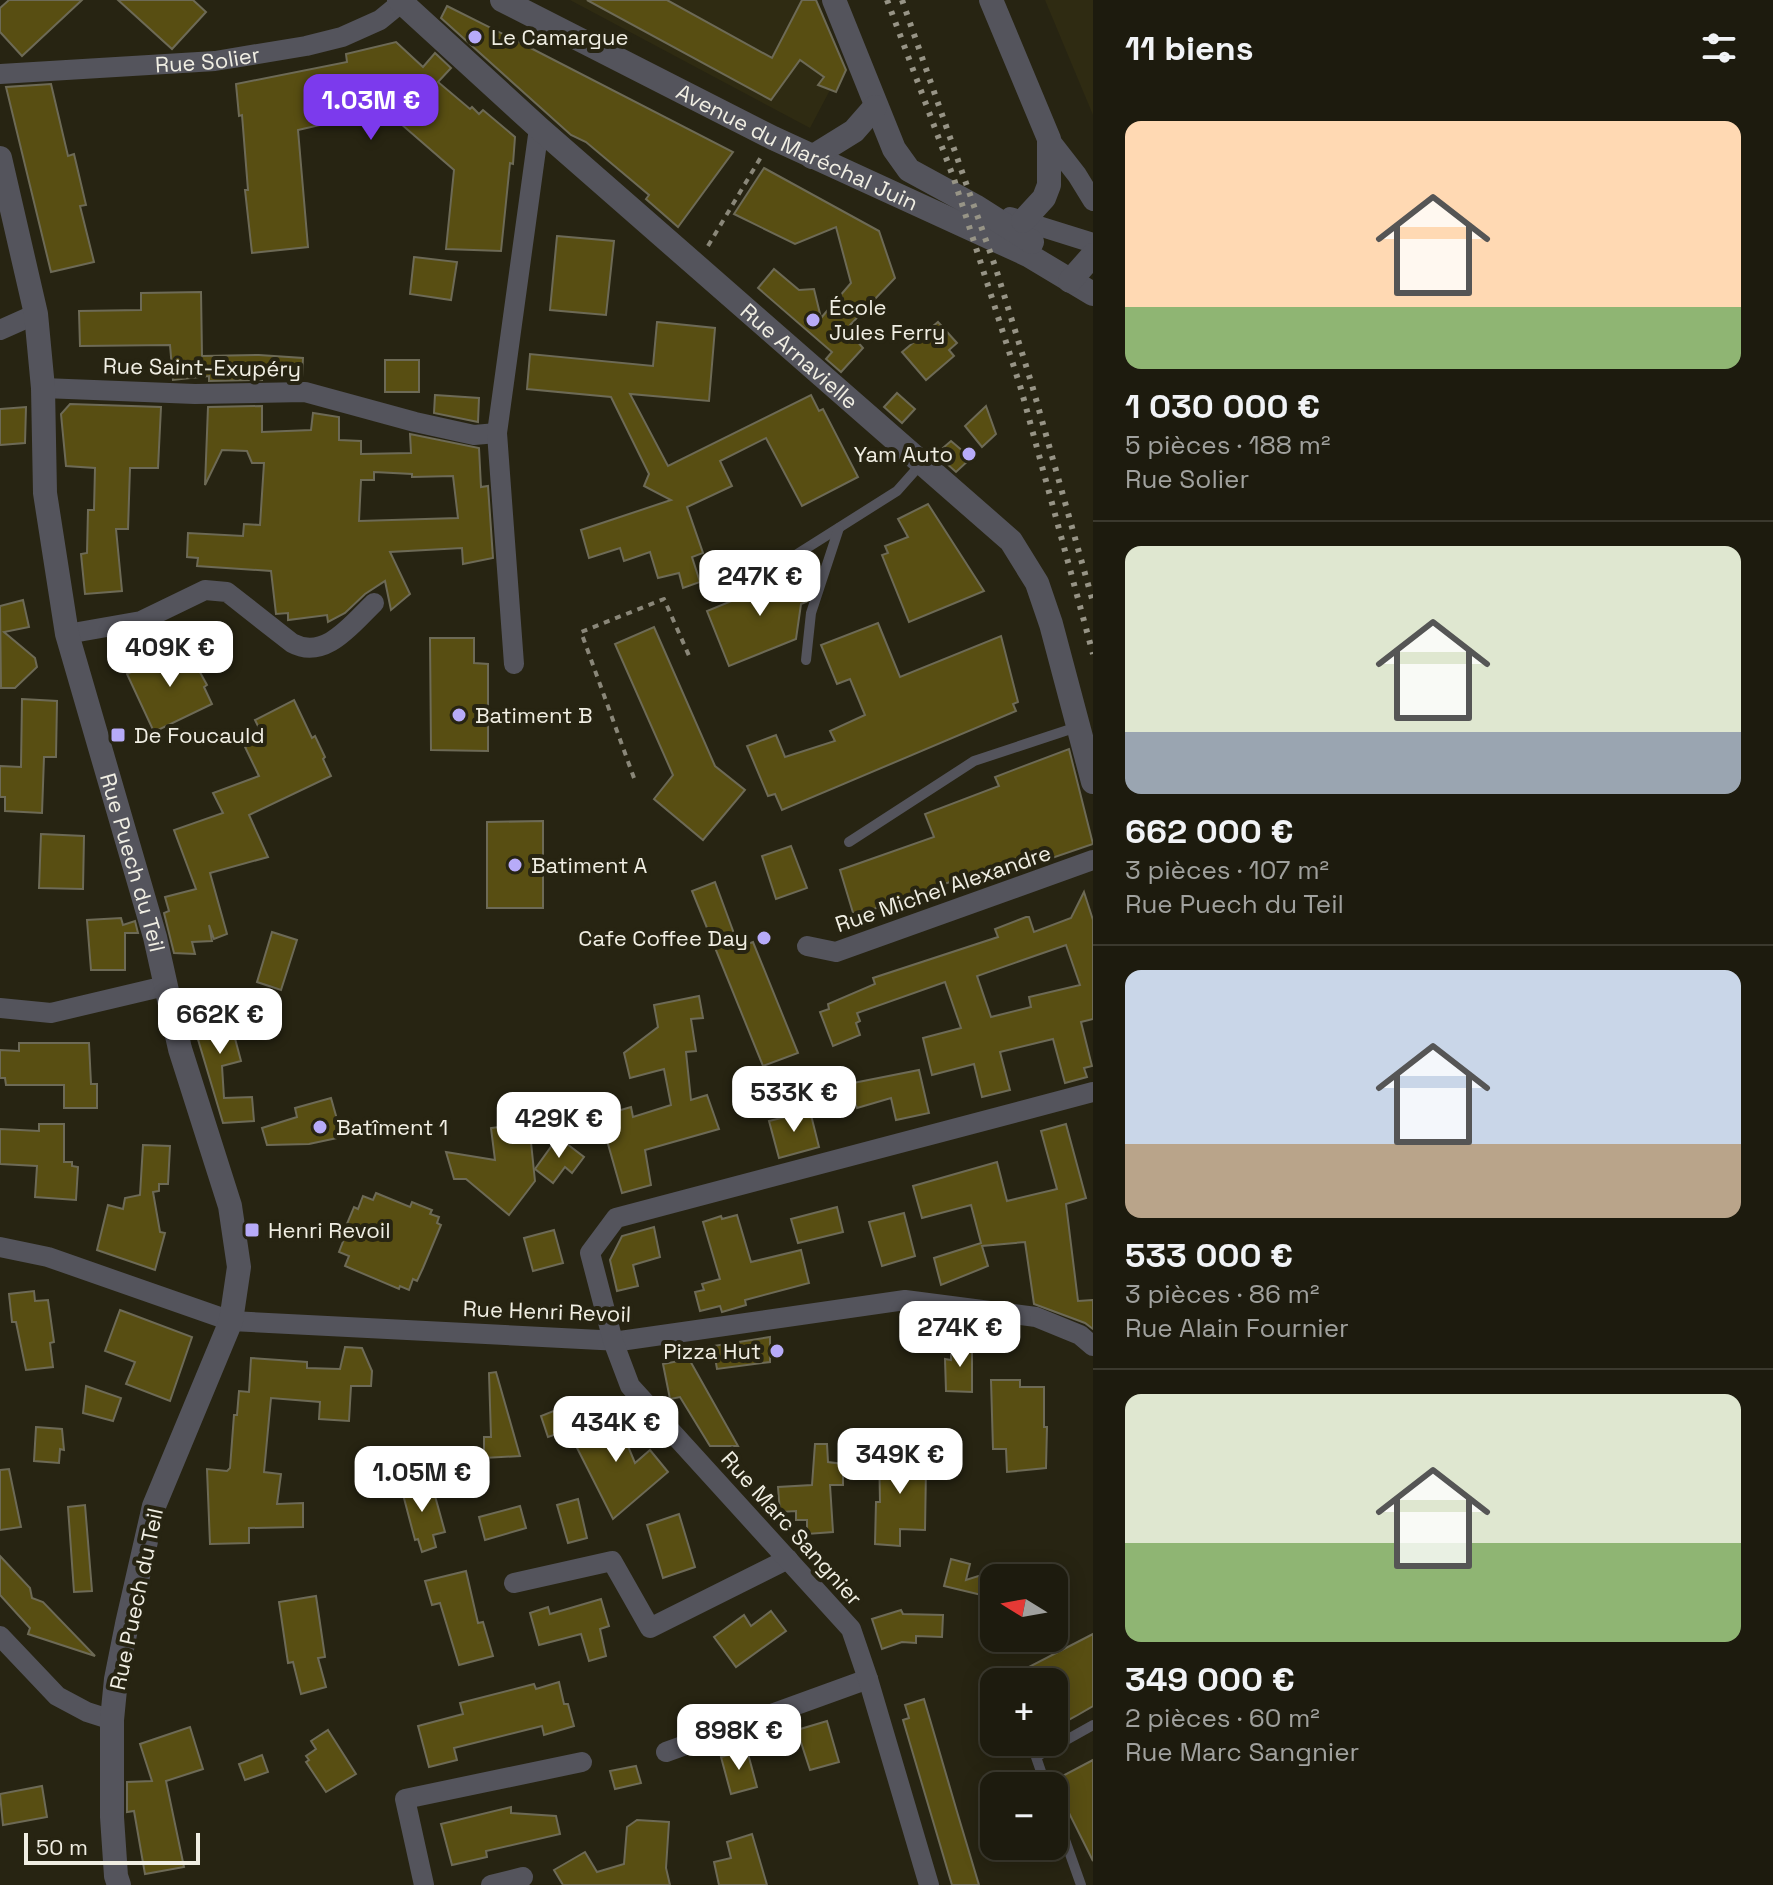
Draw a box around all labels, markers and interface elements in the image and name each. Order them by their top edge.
place label: Le Camargue [491,23,628,51]
icon: filters [1697,26,1741,70]
text: 11 biens [1125,27,1254,70]
marker: Le Camargue [466,28,484,46]
street label: Rue Solier [154,40,262,79]
pin: 1.03M € [297,74,445,142]
street label: Avenue du Maréchal Juin [672,77,923,217]
text: 1.03M € [321,83,421,117]
icon: home [1361,173,1505,317]
place label: École Jules Ferry [829,293,945,346]
street label: Rue Arnavielle [735,297,864,415]
marker: École Jules Ferry [804,311,822,329]
street label: Rue Saint-Exupéry [103,351,301,383]
text: 1 030 000 € [1125,385,1320,428]
text: 5 pièces · 188 m² [1125,428,1330,462]
place label: Yam Auto [854,440,953,468]
marker: Yam Auto [960,445,978,463]
text: Rue Solier [1125,462,1249,496]
pin: 247K € [695,550,825,618]
text: 247K € [717,559,803,593]
icon: home [1361,598,1505,742]
pin: 409K € [105,621,235,689]
text: 409K € [125,630,215,664]
place label: Batiment B [475,701,592,729]
marker: Batiment B [450,706,468,724]
place label: De Foucauld [134,721,265,749]
marker: De Foucauld [109,726,127,744]
street label: Rue Puech du Teil [94,769,172,955]
text: 662 000 € [1125,810,1294,853]
street label: Rue Michel Alexandre [831,838,1055,938]
place label: Batiment A [531,851,648,879]
text: 3 pièces · 107 m² [1125,853,1329,887]
marker: Batiment A [506,856,524,874]
text: Rue Puech du Teil [1125,887,1344,921]
place label: Cafe Coffee Day [578,924,748,952]
marker: Cafe Coffee Day [755,929,773,947]
pin: 662K € [155,988,285,1056]
text: 662K € [176,997,264,1031]
icon: home [1361,1022,1505,1166]
pin: 533K € [729,1066,859,1134]
text: 533K € [750,1075,838,1109]
pin: 429K € [494,1092,624,1160]
text: 429K € [515,1101,603,1135]
place label: Batîment 1 [336,1113,448,1141]
marker: Batîment 1 [311,1118,329,1136]
place label: Henri Revoil [268,1216,391,1244]
marker: Henri Revoil [243,1221,261,1239]
text: 533 000 € [1125,1234,1293,1277]
text: 3 pièces · 86 m² [1125,1277,1319,1311]
street label: Rue Henri Revoil [462,1294,632,1328]
pin: 274K € [895,1301,1025,1369]
text: 274K € [917,1310,1003,1344]
text: Rue Alain Fournier [1125,1311,1349,1345]
place label: Pizza Hut [663,1337,761,1365]
marker: Pizza Hut [768,1342,786,1360]
pin: 434K € [551,1396,681,1464]
text: 434K € [571,1405,661,1439]
pin: 349K € [835,1428,965,1496]
text: 349K € [856,1437,944,1471]
street label: Rue Marc Sangnier [715,1445,869,1611]
pin: 1.05M € [348,1446,496,1514]
icon: home [1361,1446,1505,1590]
text: 1.05M € [373,1455,471,1489]
street label: Rue Puech du Teil [103,1505,169,1693]
north arrow [980,1564,1068,1652]
map controls [980,1564,1068,1860]
text: 349 000 € [1125,1658,1295,1701]
button: + [980,1668,1068,1756]
text: 2 pièces · 60 m² [1125,1701,1320,1735]
pin: 898K € [674,1704,804,1772]
text: 898K € [695,1713,783,1747]
text: Rue Marc Sangnier [1125,1735,1359,1769]
button: − [980,1772,1068,1860]
scale bar [24,1829,200,1865]
text: 50 m [36,1833,88,1861]

